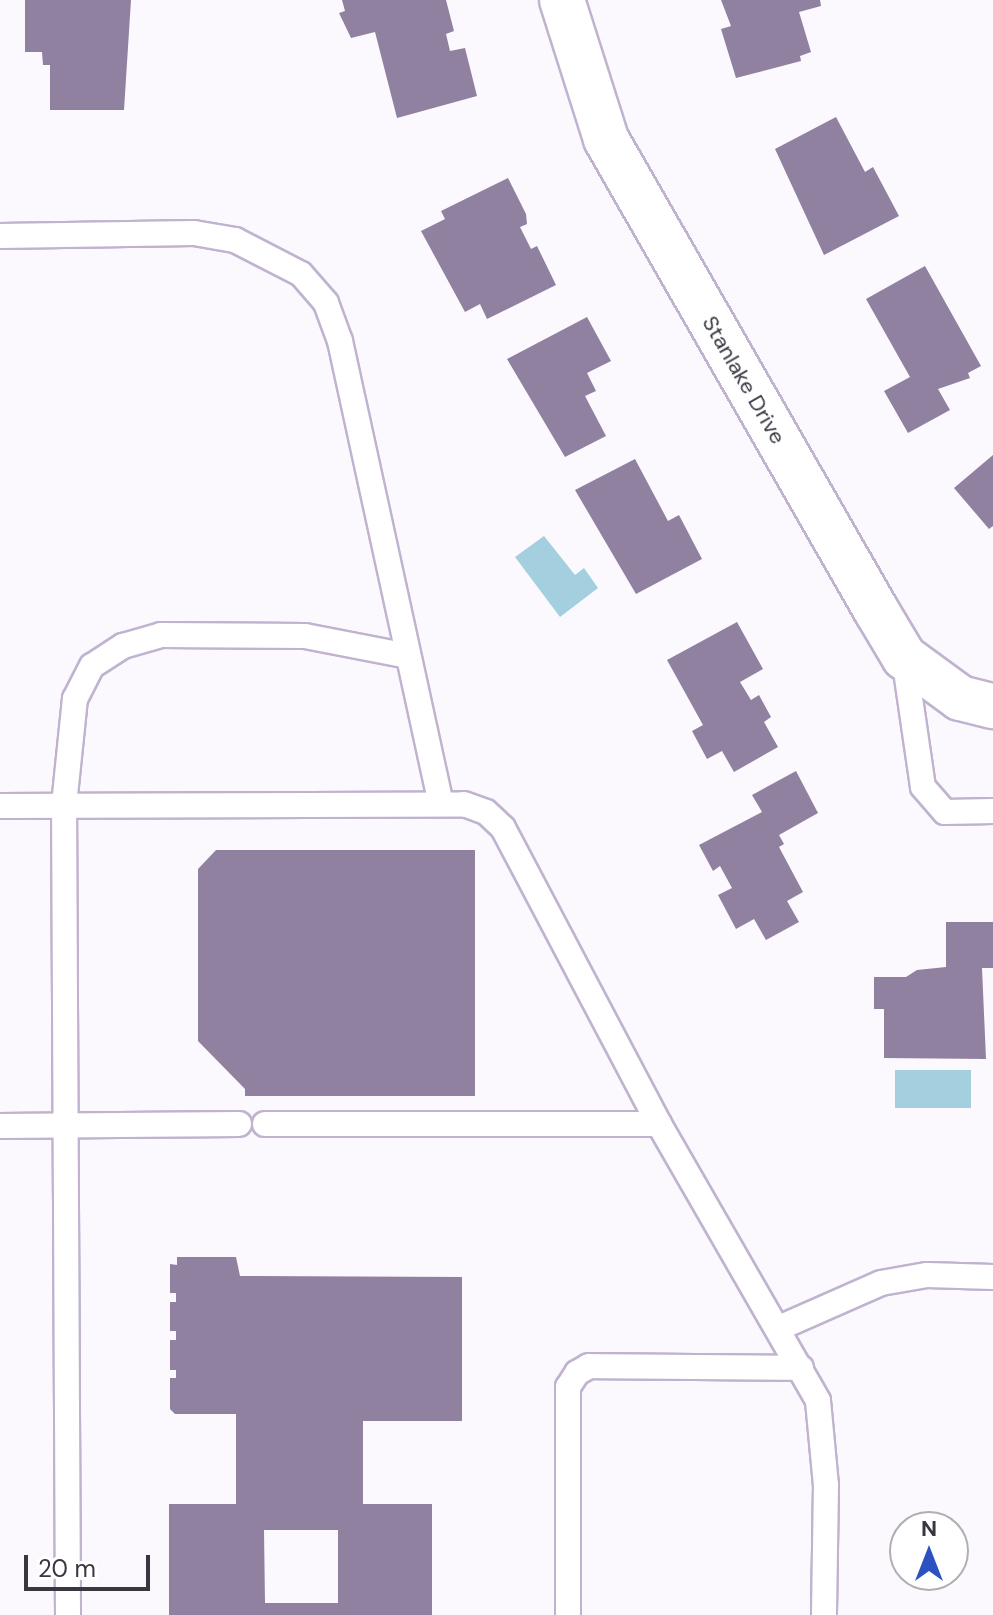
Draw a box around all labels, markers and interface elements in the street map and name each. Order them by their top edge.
street label: Stanlake Drive [697,311,791,449]
north arrow [889,1511,969,1591]
text: N [921,1514,937,1543]
scale bar [28,1539,154,1589]
text: 20 m [38,1553,96,1584]

